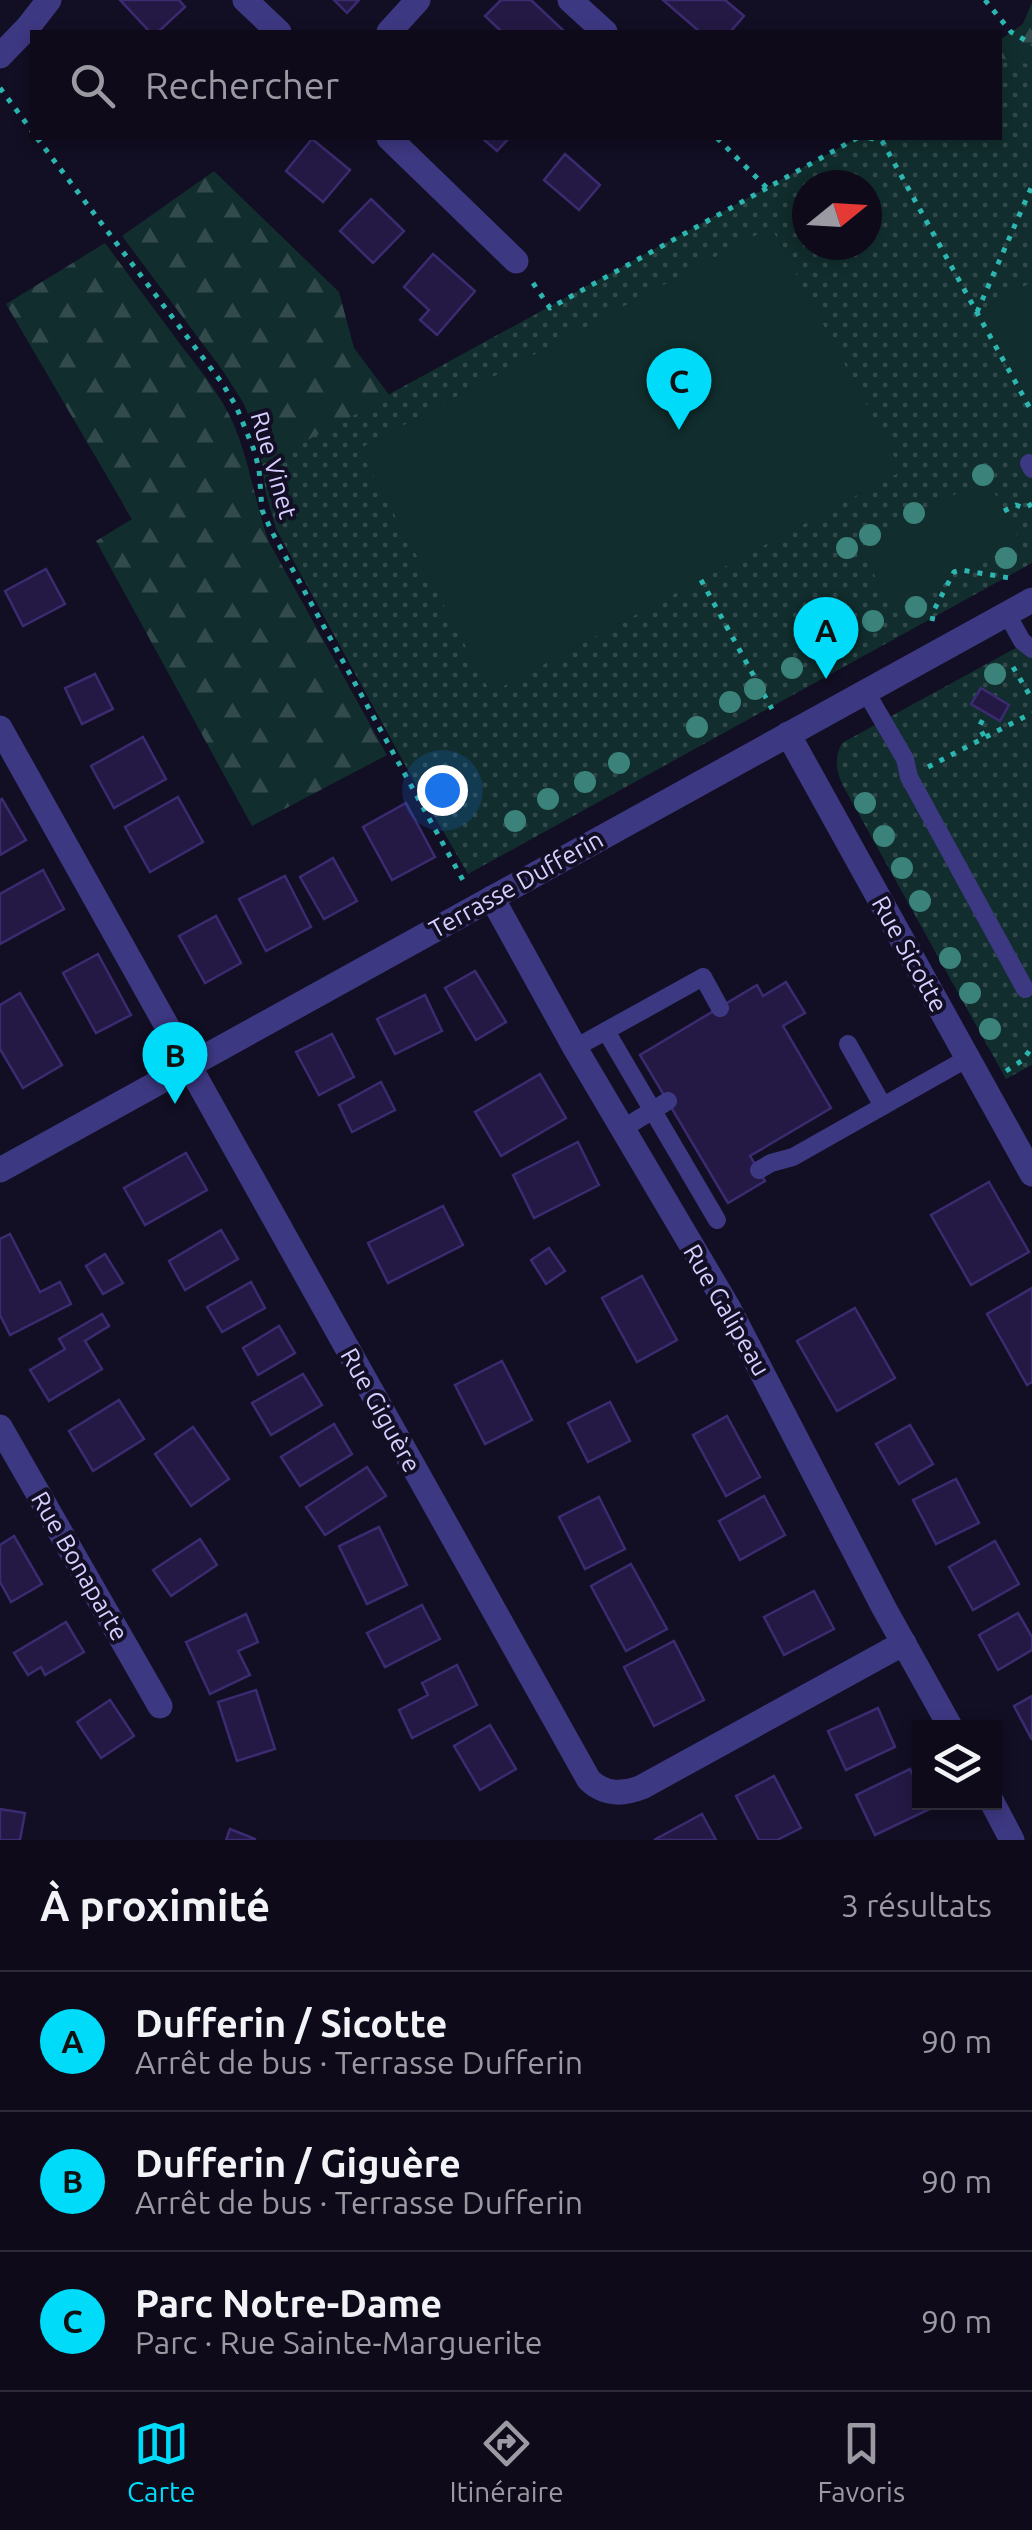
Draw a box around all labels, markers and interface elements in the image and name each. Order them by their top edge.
search box [30,30,1002,140]
icon: search [65,58,120,113]
text: Rechercher [145,64,339,106]
north arrow [792,170,882,260]
pin: C [646,348,712,430]
street label: Rue Vinet [245,408,303,522]
pin: A [794,596,858,679]
your location [417,765,468,816]
street label: Terrasse Dufferin [424,825,608,943]
street label: Rue Sicotte [867,891,953,1017]
pin: B [142,1022,208,1104]
street label: Rue Galipeau [678,1239,776,1381]
street label: Rue Giguère [335,1343,427,1477]
street label: Rue Bonaparte [26,1486,134,1646]
map controls [912,1720,1002,1810]
button: layers [912,1720,1002,1810]
text: À proximité [40,1882,270,1929]
text: 3 résultats [841,1887,992,1923]
text: Dufferin / Sicotte [135,2002,447,2044]
text: A [61,2023,84,2059]
text: 90 m [921,2023,992,2059]
text: Arrêt de bus · Terrasse Dufferin [135,2044,583,2080]
text: Dufferin / Giguère [135,2142,461,2184]
text: B [62,2163,83,2199]
text: 90 m [921,2163,992,2199]
text: Arrêt de bus · Terrasse Dufferin [135,2184,583,2220]
text: Parc Notre-Dame [135,2282,442,2324]
text: C [62,2303,83,2339]
text: 90 m [921,2303,992,2339]
text: Parc · Rue Sainte-Marguerite [135,2324,543,2360]
tab: Carte [127,2416,196,2507]
tab: Itinéraire [449,2416,564,2507]
tab: Favoris [817,2416,905,2507]

